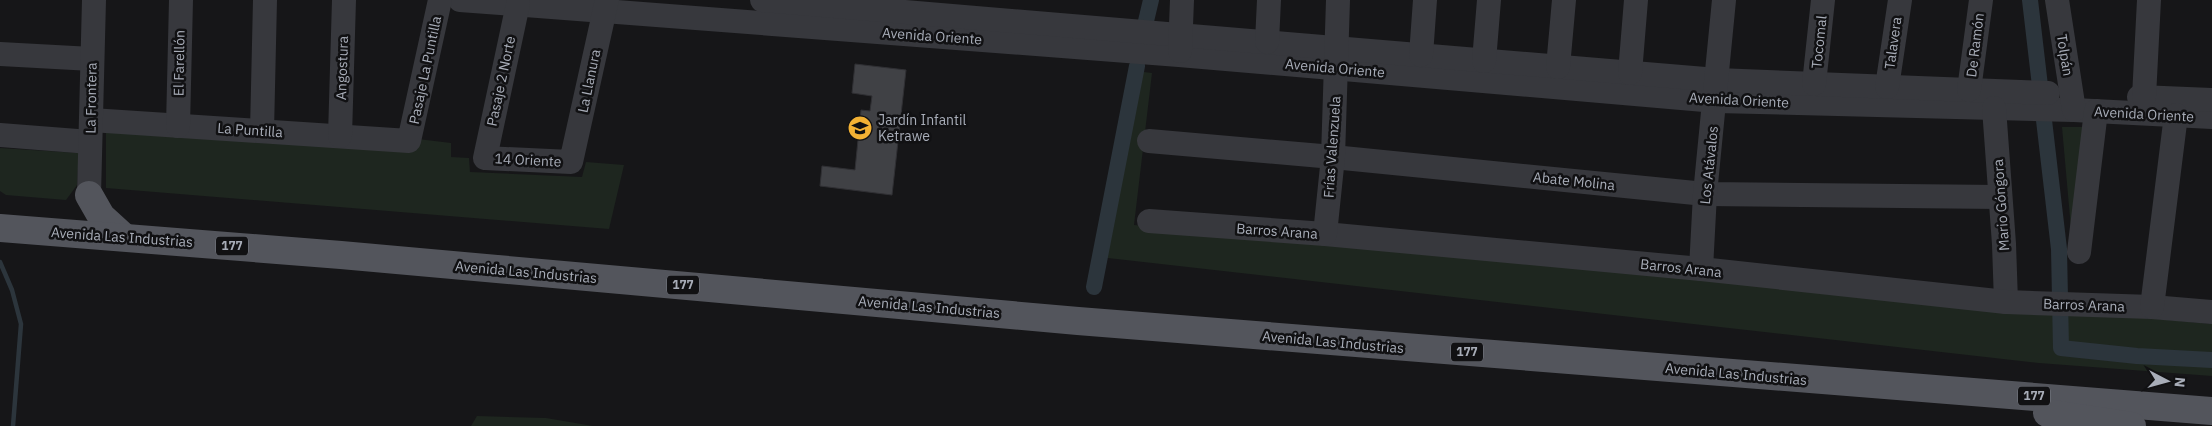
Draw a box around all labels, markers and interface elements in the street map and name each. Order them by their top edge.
street label: De Ramón [1962,12,1988,78]
street label: Pasaje La Puntilla [405,14,445,126]
street label: Tocomal [1807,14,1831,69]
street label: Talavera [1880,15,1906,70]
street label: Avenida Oriente [881,24,983,48]
street label: El Farellón [169,30,189,96]
street label: Tolpán [2053,33,2077,77]
street label: Pasaje 2 Norte [483,34,519,128]
street label: Angostura [332,35,352,100]
street label: La Llanura [573,47,605,114]
street label: Avenida Oriente [1284,55,1386,81]
street label: La Frontera [81,62,101,134]
street label: Avenida Oriente [1688,88,1790,112]
street label: Frías Valenzuela [1319,95,1345,199]
street label: Avenida Oriente [2093,102,2195,126]
place label: Jardín Infantil Ketrawe [878,111,966,145]
school or university icon: Jardín Infantil Ketrawe [847,115,873,141]
street label: La Puntilla [217,119,284,141]
street label: Los Atávalos [1696,125,1722,205]
street label: 14 Oriente [494,149,562,171]
street label: Mario Góngora [1989,158,2013,251]
street label: Abate Molina [1532,168,1616,194]
street label: Barros Arana [1236,219,1319,243]
street label: Avenida Las Industrias [50,223,194,251]
road number: 177 [216,237,248,256]
street label: Barros Arana [1639,255,1723,281]
street label: Avenida Las Industrias [454,257,598,287]
road number: 177 [667,276,699,294]
street label: Avenida Las Industrias [857,292,1001,322]
street label: Barros Arana [2043,295,2126,315]
street label: Avenida Las Industrias [1261,327,1405,357]
road number: 177 [1451,342,1483,362]
north arrow [2142,356,2192,406]
street label: Avenida Las Industrias [1664,359,1808,389]
text: N [2170,376,2189,388]
road number: 177 [2018,386,2050,406]

